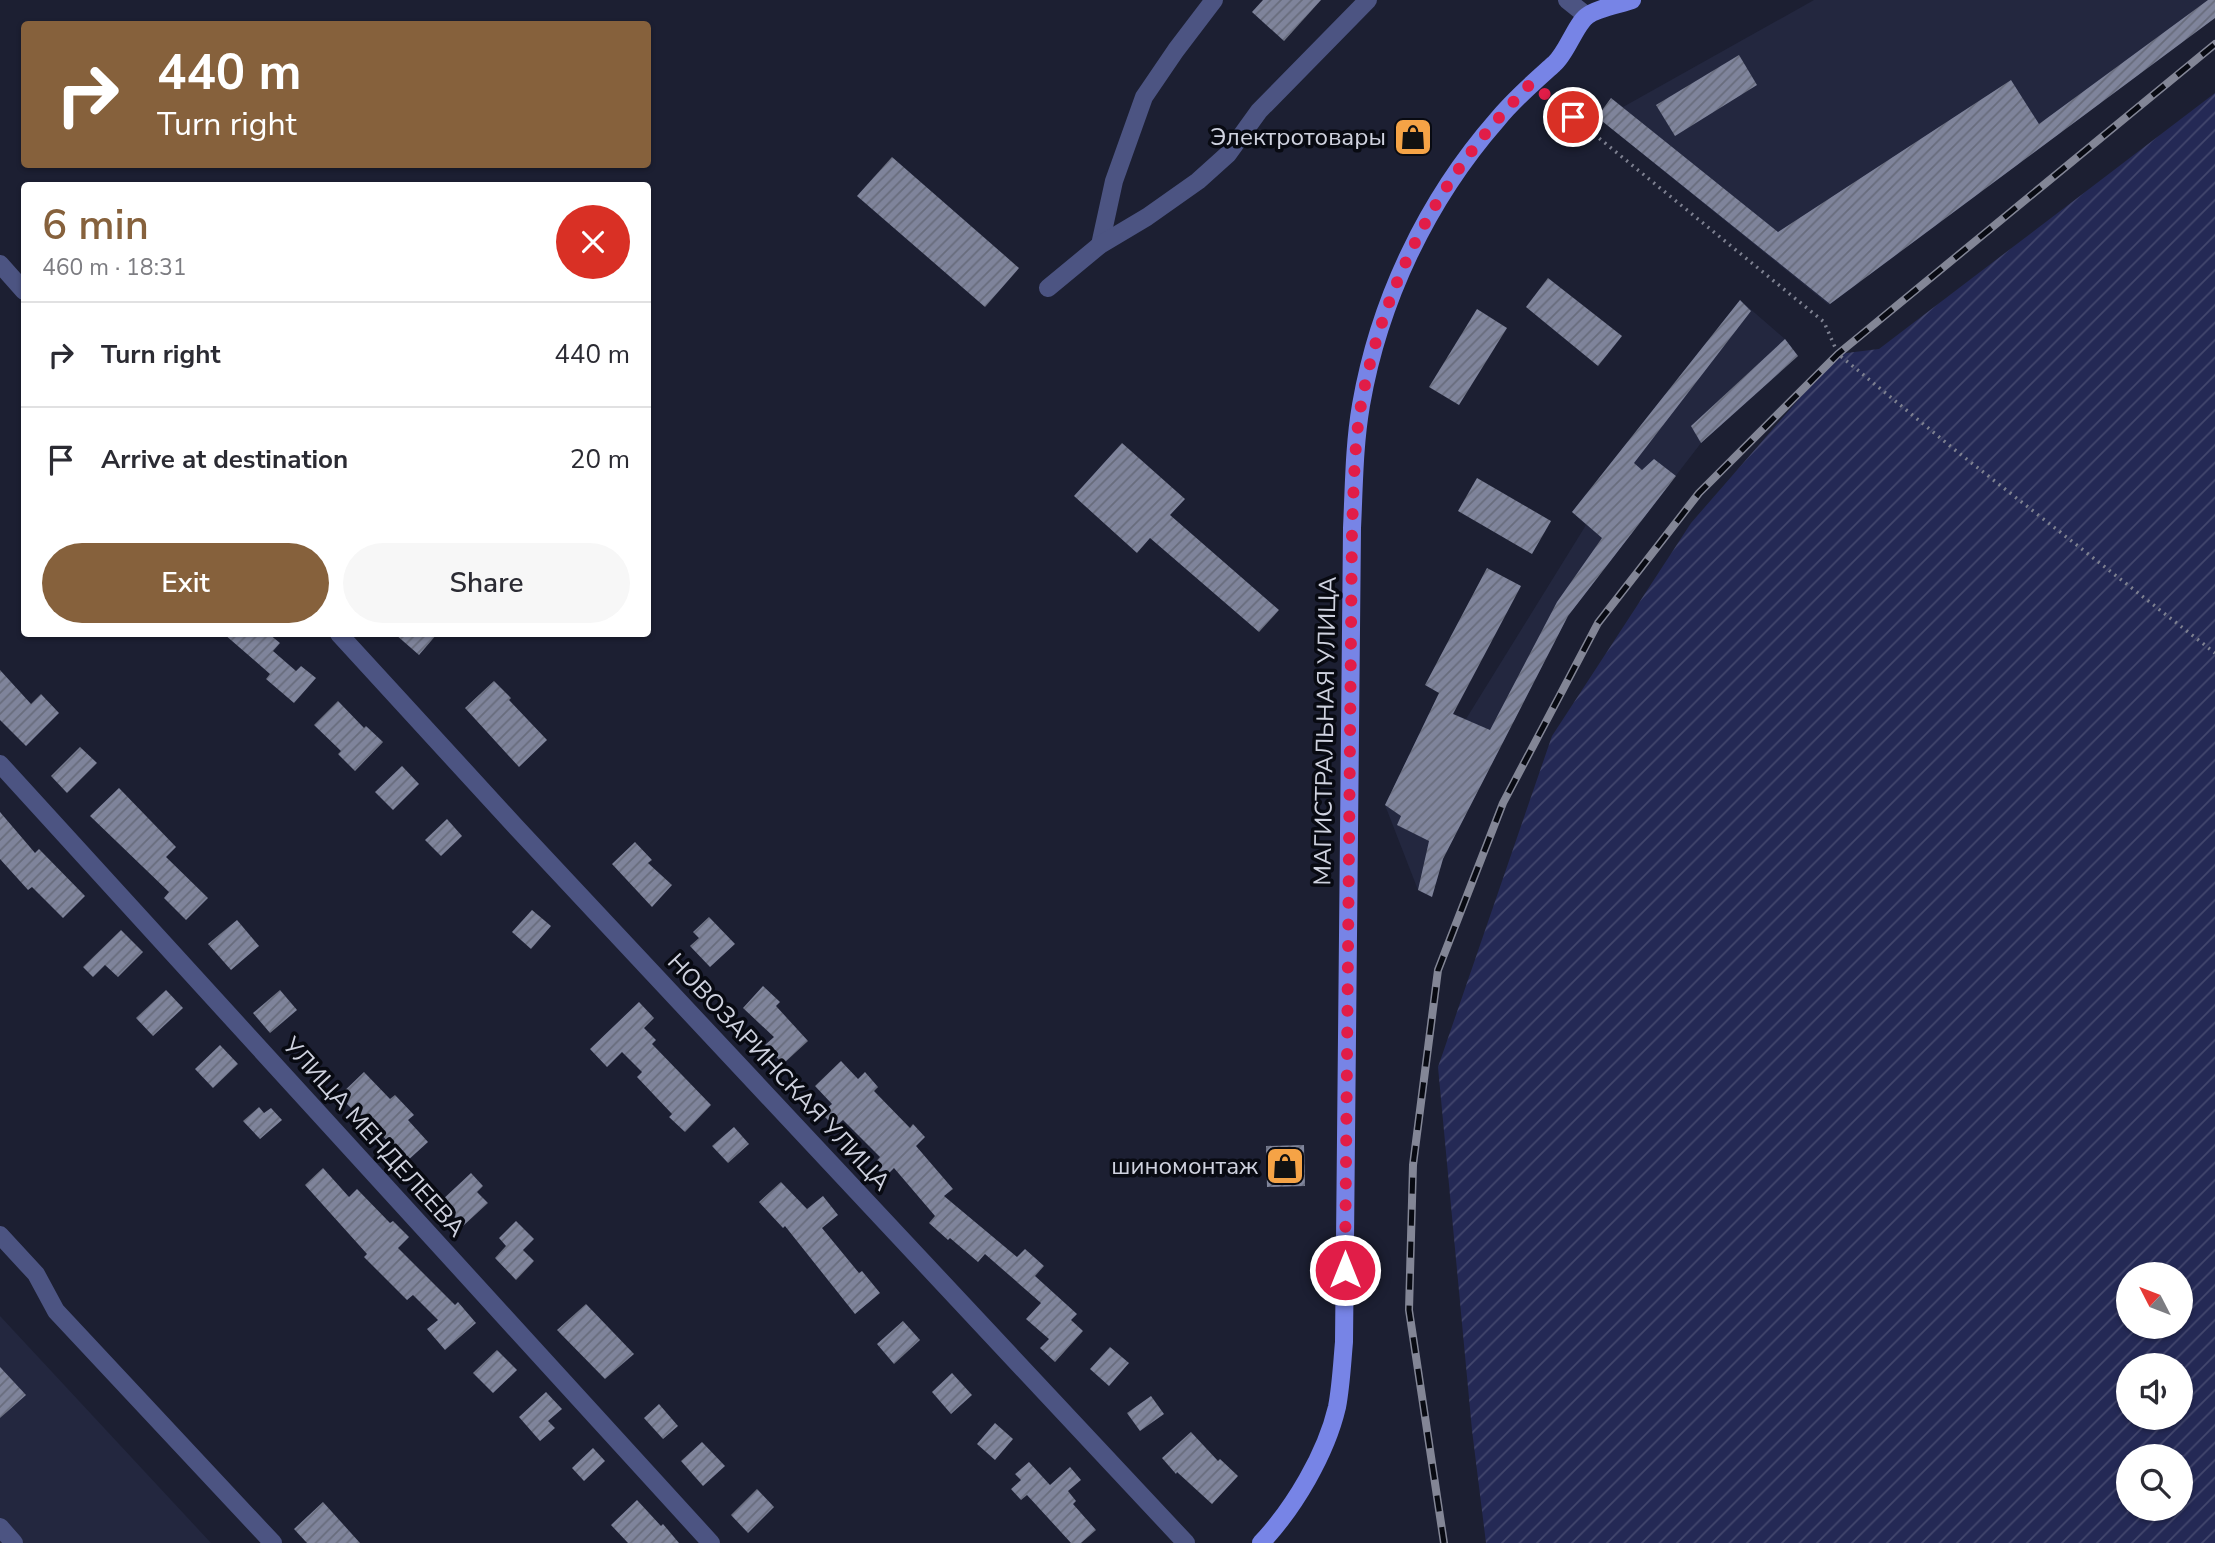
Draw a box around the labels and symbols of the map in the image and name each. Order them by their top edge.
pin [1543,87,1603,147]
shop icon: Электротовары [1392,116,1434,158]
place label: Электротовары [1210,121,1386,153]
street label: МАГИСТРАЛЬНАЯ УЛИЦА [1306,576,1344,886]
street label: НОВОЗАРИНСКАЯ УЛИЦА [660,946,898,1198]
street label: УЛИЦА МЕНДЕЛЕЕВА [275,1030,473,1244]
shop icon: шиномонтаж [1264,1145,1306,1187]
place label: шиномонтаж [1111,1150,1258,1182]
position arrow [1308,1233,1382,1307]
north arrow [2116,1262,2193,1339]

